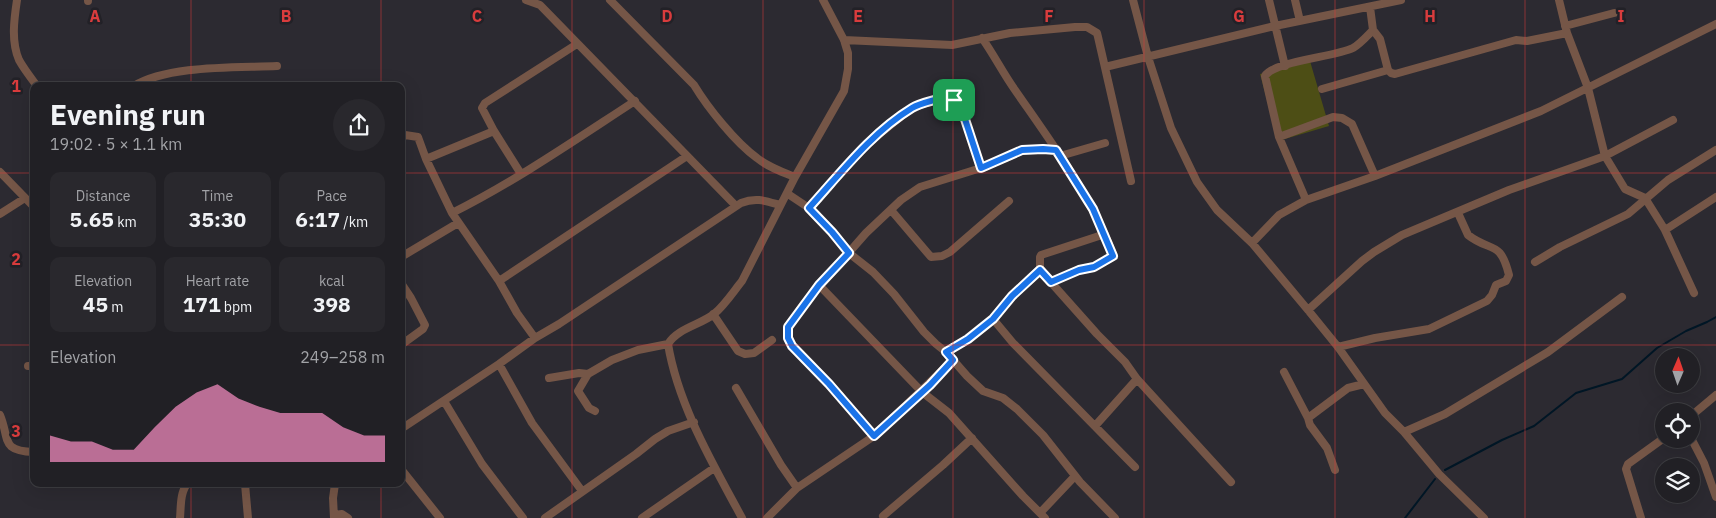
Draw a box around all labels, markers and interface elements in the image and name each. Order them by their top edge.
text: A [90,6,101,26]
text: B [281,6,292,26]
text: C [472,6,482,26]
text: D [661,6,673,26]
text: E [853,6,863,26]
text: F [1044,6,1054,26]
text: G [1233,6,1245,26]
text: H [1424,6,1436,26]
text: I [1618,6,1625,26]
text: 1 [11,76,21,96]
pin [933,79,975,121]
icon: arrive [940,86,968,114]
text: Evening run [50,96,206,133]
button: share [333,99,385,151]
text: 19:02 · 5 × 1.1 km [50,134,182,154]
text: Distance [76,187,130,205]
text: Time [202,187,233,205]
text: Pace [317,187,347,205]
text: 5.65 [70,205,114,233]
text: 35:30 [189,205,246,233]
text: 6:17 [295,205,340,233]
text: km [114,213,137,231]
text: /km [340,213,368,231]
text: 2 [11,249,21,269]
text: Elevation [74,272,132,290]
text: Heart rate [186,272,249,290]
text: kcal [319,272,345,290]
text: 45 [83,290,108,318]
text: 171 [183,290,221,318]
text: 398 [313,290,351,318]
text: m [108,298,124,316]
text: bpm [221,298,252,316]
text: Elevation [50,347,116,367]
text: 249–258 m [300,347,385,367]
north arrow [1655,348,1700,392]
map controls [1655,348,1700,503]
button: locate [1655,403,1700,448]
text: 3 [11,421,21,441]
button: layers [1655,458,1700,503]

